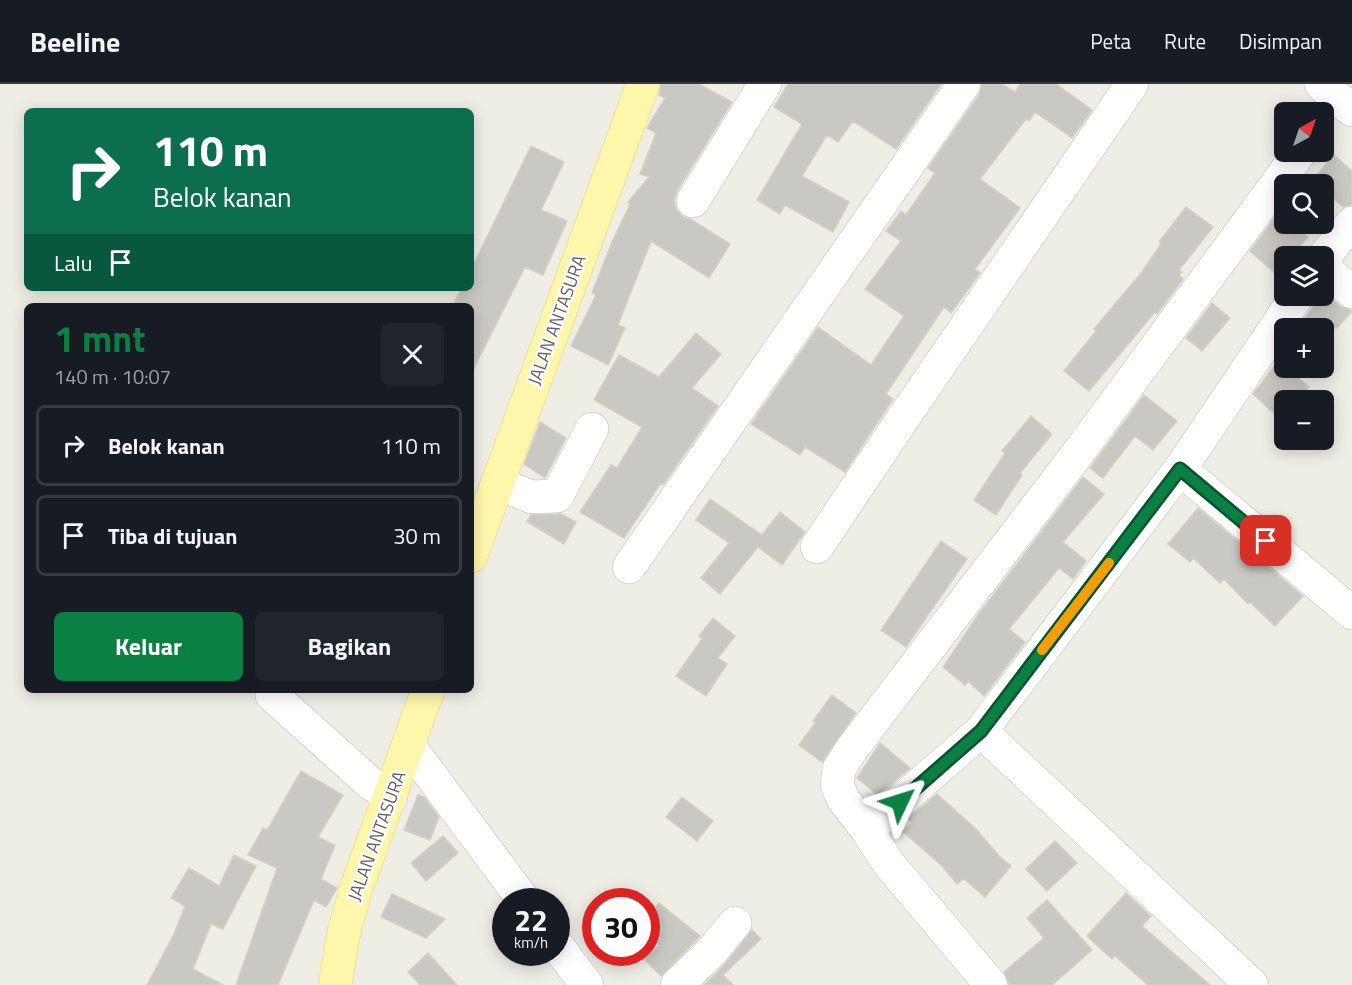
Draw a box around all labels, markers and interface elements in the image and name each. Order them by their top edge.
text: Beeline [30,20,120,63]
text: Peta [1090,25,1131,57]
text: Rute [1164,25,1206,57]
text: Disimpan [1239,25,1322,57]
north arrow [1274,102,1334,162]
map controls [1274,102,1334,450]
text: 110 m [153,118,268,182]
icon: right [54,132,132,210]
button: search [1274,174,1334,234]
text: Belok kanan [153,176,292,217]
text: Lalu [54,246,92,280]
icon: arrive [104,246,137,279]
button: layers [1274,246,1334,306]
street label: JALAN ANTASURA [520,251,593,389]
text: 1 mnt [54,311,145,366]
button: + [1274,318,1334,378]
button: close [381,323,444,386]
text: 140 m · 10:07 [54,361,171,392]
button: − [1274,390,1334,450]
icon: right [57,429,90,462]
text: Belok kanan [108,429,225,463]
text: 110 m [381,429,441,463]
pin [1240,515,1291,566]
icon: arrive [57,519,90,552]
text: Tiba di tujuan [108,519,237,553]
text: 30 m [393,519,441,553]
icon: arrive [1249,524,1282,557]
button: Keluar [54,612,243,681]
button: Bagikan [255,612,444,681]
street label: JALAN ANTASURA [340,767,413,905]
position arrow [868,770,932,834]
speed limit sign: 30 [582,888,660,966]
text: 22 [514,897,548,943]
text: km/h [514,931,548,954]

